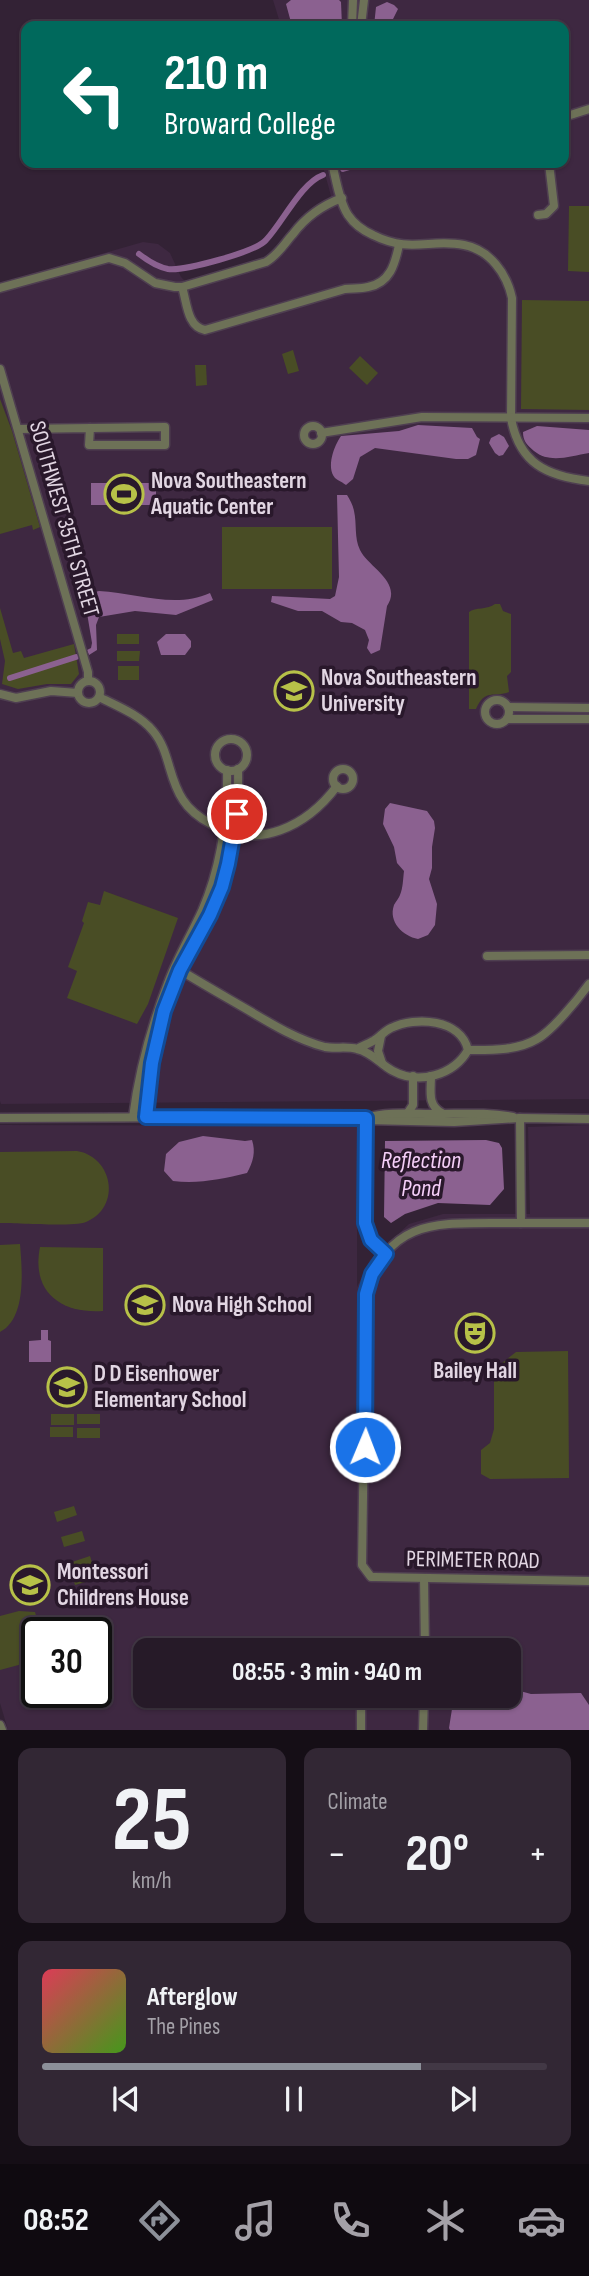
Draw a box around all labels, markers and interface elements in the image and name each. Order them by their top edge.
text: 210 m [164,45,268,104]
icon: left [49,49,140,140]
text: Broward College [164,105,336,144]
street label: SOUTHWEST 35TH STREET [23,418,105,620]
place label: Nova Southeastern Aquatic Center [150,467,306,521]
sports icon: Nova Southeastern Aquatic Center [103,473,145,515]
place label: Nova Southeastern University [321,664,476,718]
school or university icon: Nova Southeastern University [273,670,315,712]
pin [207,784,267,844]
icon: arrive [218,795,256,833]
water label: Reflection Pond [381,1146,461,1203]
school or university icon: Nova High School [124,1284,166,1326]
place label: Nova High School [172,1291,312,1319]
theatre icon: Bailey Hall [454,1312,496,1354]
place label: Bailey Hall [433,1357,517,1385]
place label: D D Eisenhower Elementary School [94,1360,246,1414]
school or university icon: D D Eisenhower Elementary School [46,1366,88,1408]
position arrow [328,1410,402,1484]
street label: PERIMETER ROAD [406,1545,540,1575]
place label: Montessori Childrens House [57,1558,189,1612]
school or university icon: Montessori Childrens House [9,1564,51,1606]
speed limit sign: 30 [21,1617,112,1708]
text: 08:55 · 3 min · 940 m [232,1657,422,1688]
text: 25 [112,1767,192,1876]
text: Climate [328,1788,387,1816]
text: 20° [405,1823,469,1886]
text: − [328,1832,346,1877]
text: + [528,1832,547,1877]
text: km/h [132,1867,172,1895]
text: Afterglow [147,1982,238,2013]
text: The Pines [147,2013,220,2041]
icon: previous [107,2080,145,2118]
icon: pause [275,2080,313,2118]
icon: next [444,2080,482,2118]
icon: directions [135,2196,184,2245]
icon: music [231,2196,280,2245]
icon: phone [326,2196,375,2245]
icon: climate [421,2196,470,2245]
icon: car [517,2196,566,2245]
text: 08:52 [23,2201,89,2240]

